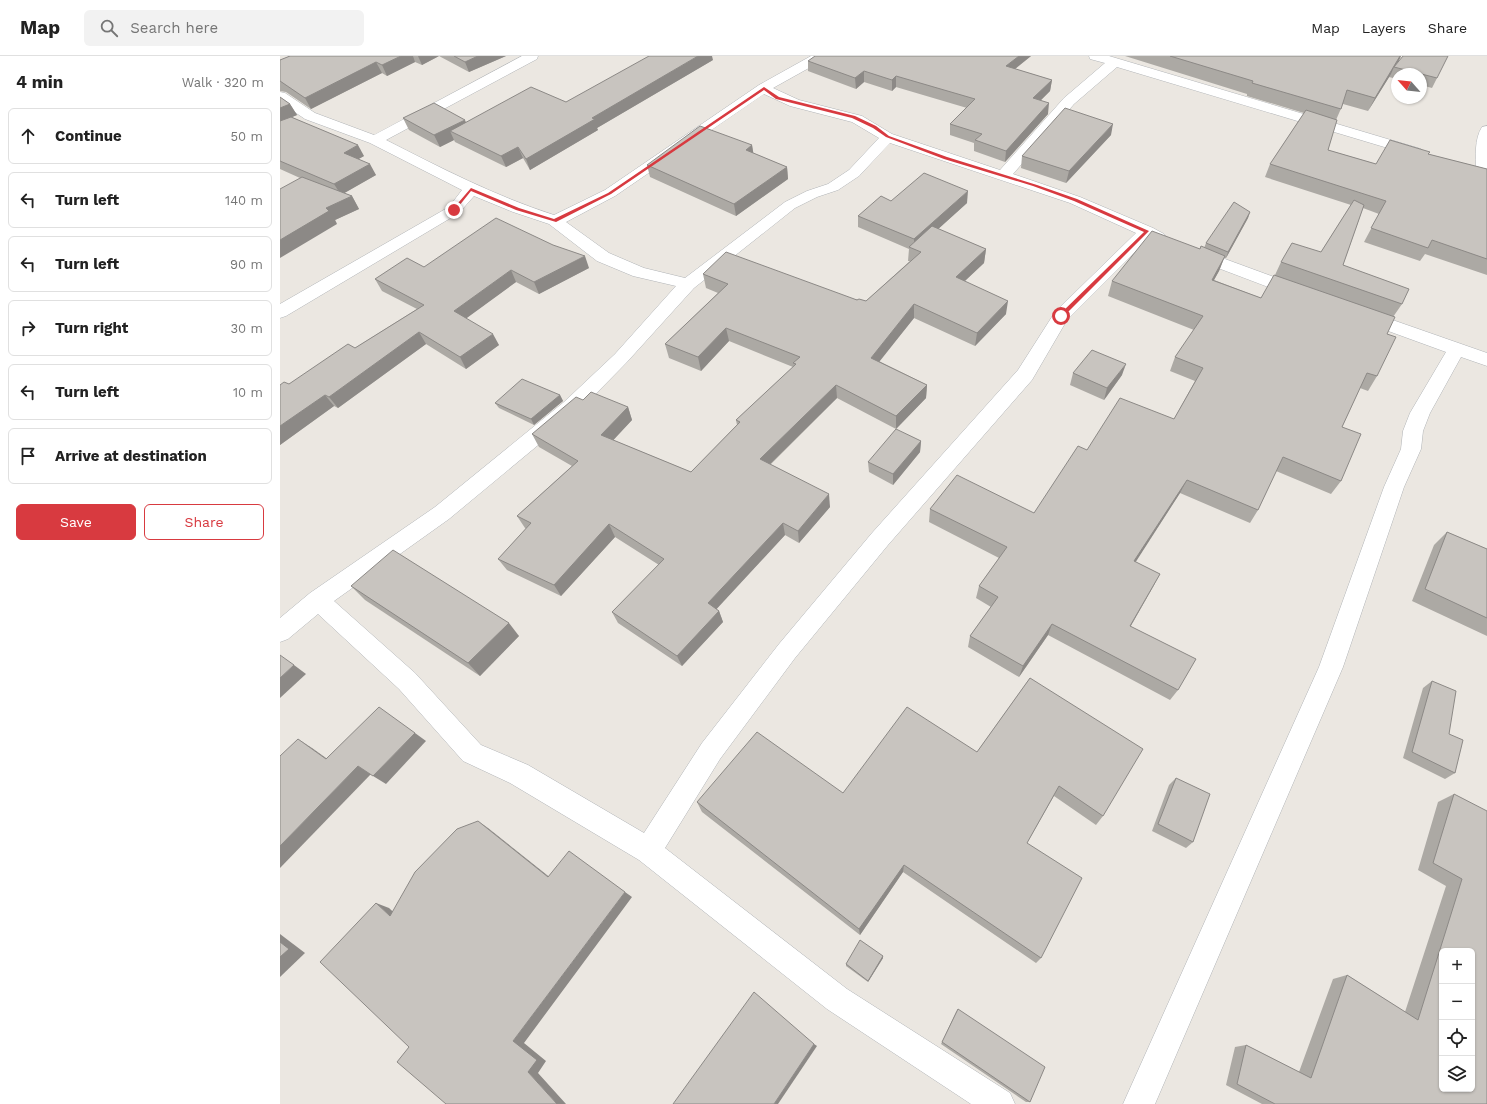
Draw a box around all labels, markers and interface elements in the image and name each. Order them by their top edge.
search box [84,10,364,46]
text: Map [20,16,60,39]
icon: search [98,17,120,39]
text: Search here [130,19,218,37]
text: Map [1311,20,1340,36]
text: Layers [1362,20,1406,36]
text: Share [1428,20,1467,36]
north arrow [1391,68,1427,104]
text: 4 min [16,72,63,92]
text: Walk · 320 m [182,75,264,90]
icon: ahead [17,125,39,147]
text: Continue [55,127,122,145]
text: 50 m [231,129,263,144]
icon: left [17,189,39,211]
text: Turn left [55,191,119,209]
text: 140 m [225,193,263,208]
route end [445,201,463,219]
icon: left [17,253,39,275]
text: Turn left [55,255,119,273]
text: 90 m [230,257,263,272]
route start [1052,307,1070,325]
icon: right [17,317,39,339]
text: Turn right [55,319,128,337]
text: 30 m [231,321,263,336]
icon: left [17,381,39,403]
text: Turn left [55,383,119,401]
text: 10 m [233,385,263,400]
icon: arrive [17,445,39,467]
text: Arrive at destination [55,447,207,465]
button: Save [16,504,136,540]
button: Share [144,504,264,540]
map controls [1439,948,1475,1092]
button: + [1439,948,1475,984]
button: − [1439,984,1475,1020]
button: locate [1439,1020,1475,1056]
button: layers [1439,1056,1475,1092]

